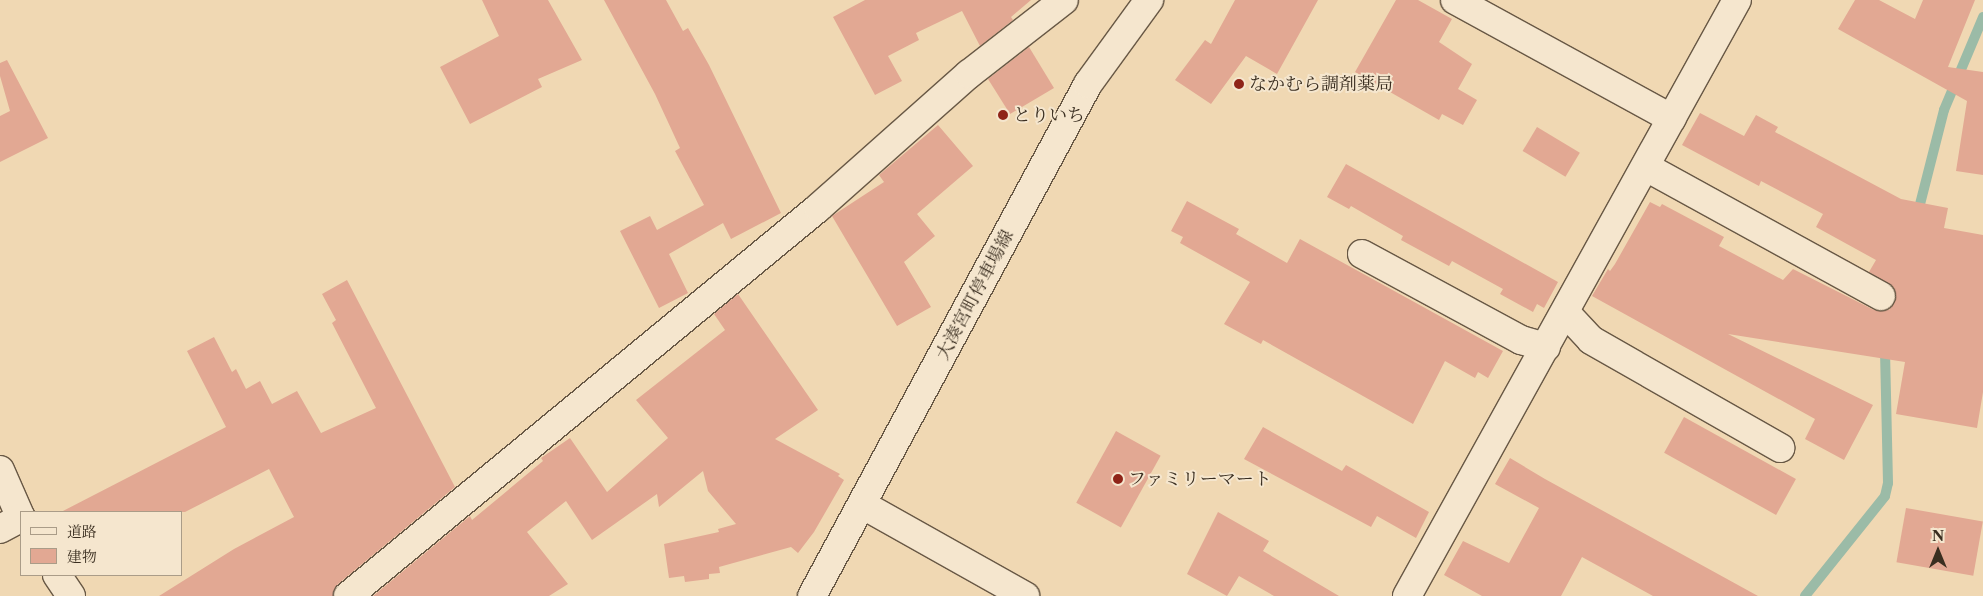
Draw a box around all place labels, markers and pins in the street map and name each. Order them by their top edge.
place label: なかむら調剤薬局 [1249,73,1393,95]
marker: なかむら調剤薬局 [1233,78,1245,90]
place label: とりいち [1013,104,1085,126]
marker: とりいち [997,109,1009,121]
place label: ファミリーマート [1128,468,1272,490]
marker: ファミリーマート [1112,473,1124,485]

